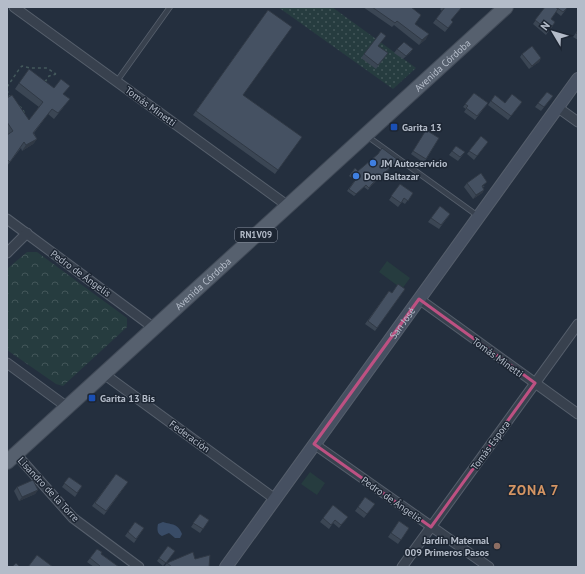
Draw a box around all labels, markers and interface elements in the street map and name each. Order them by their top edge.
north arrow [533,12,573,52]
text: N [537,19,553,33]
street label: Avenida Córdoba [412,36,474,95]
street label: Tomás Minetti [123,83,179,129]
place label: Garita 13 [402,121,442,134]
marker: Garita 13 [389,122,399,132]
place label: JM Autoservicio [380,157,448,170]
marker: JM Autoservicio [368,158,378,168]
place label: Don Baltazar [364,170,420,183]
marker: Don Baltazar [351,171,361,181]
road number: RN1V09 [235,228,277,242]
street label: Pedro de Ángelis [48,247,113,300]
street label: Avenida Córdoba [172,255,234,313]
street label: San José [387,305,418,342]
street label: Tomás Minetti [470,334,526,380]
place label: Garita 13 Bis [100,392,155,405]
marker: Garita 13 Bis [87,393,97,403]
street label: Federación [167,417,213,456]
street label: Tomás Espora [468,418,513,473]
street label: Lisandro de la Torre [15,454,82,525]
street label: Pedro de Ángelis [359,474,425,525]
district label: ZONA 7 [508,481,560,499]
place label: Jardín Maternal 009 Primeros Pasos [405,534,489,559]
marker: Jardín Maternal 009 Primeros Pasos [492,541,502,551]

